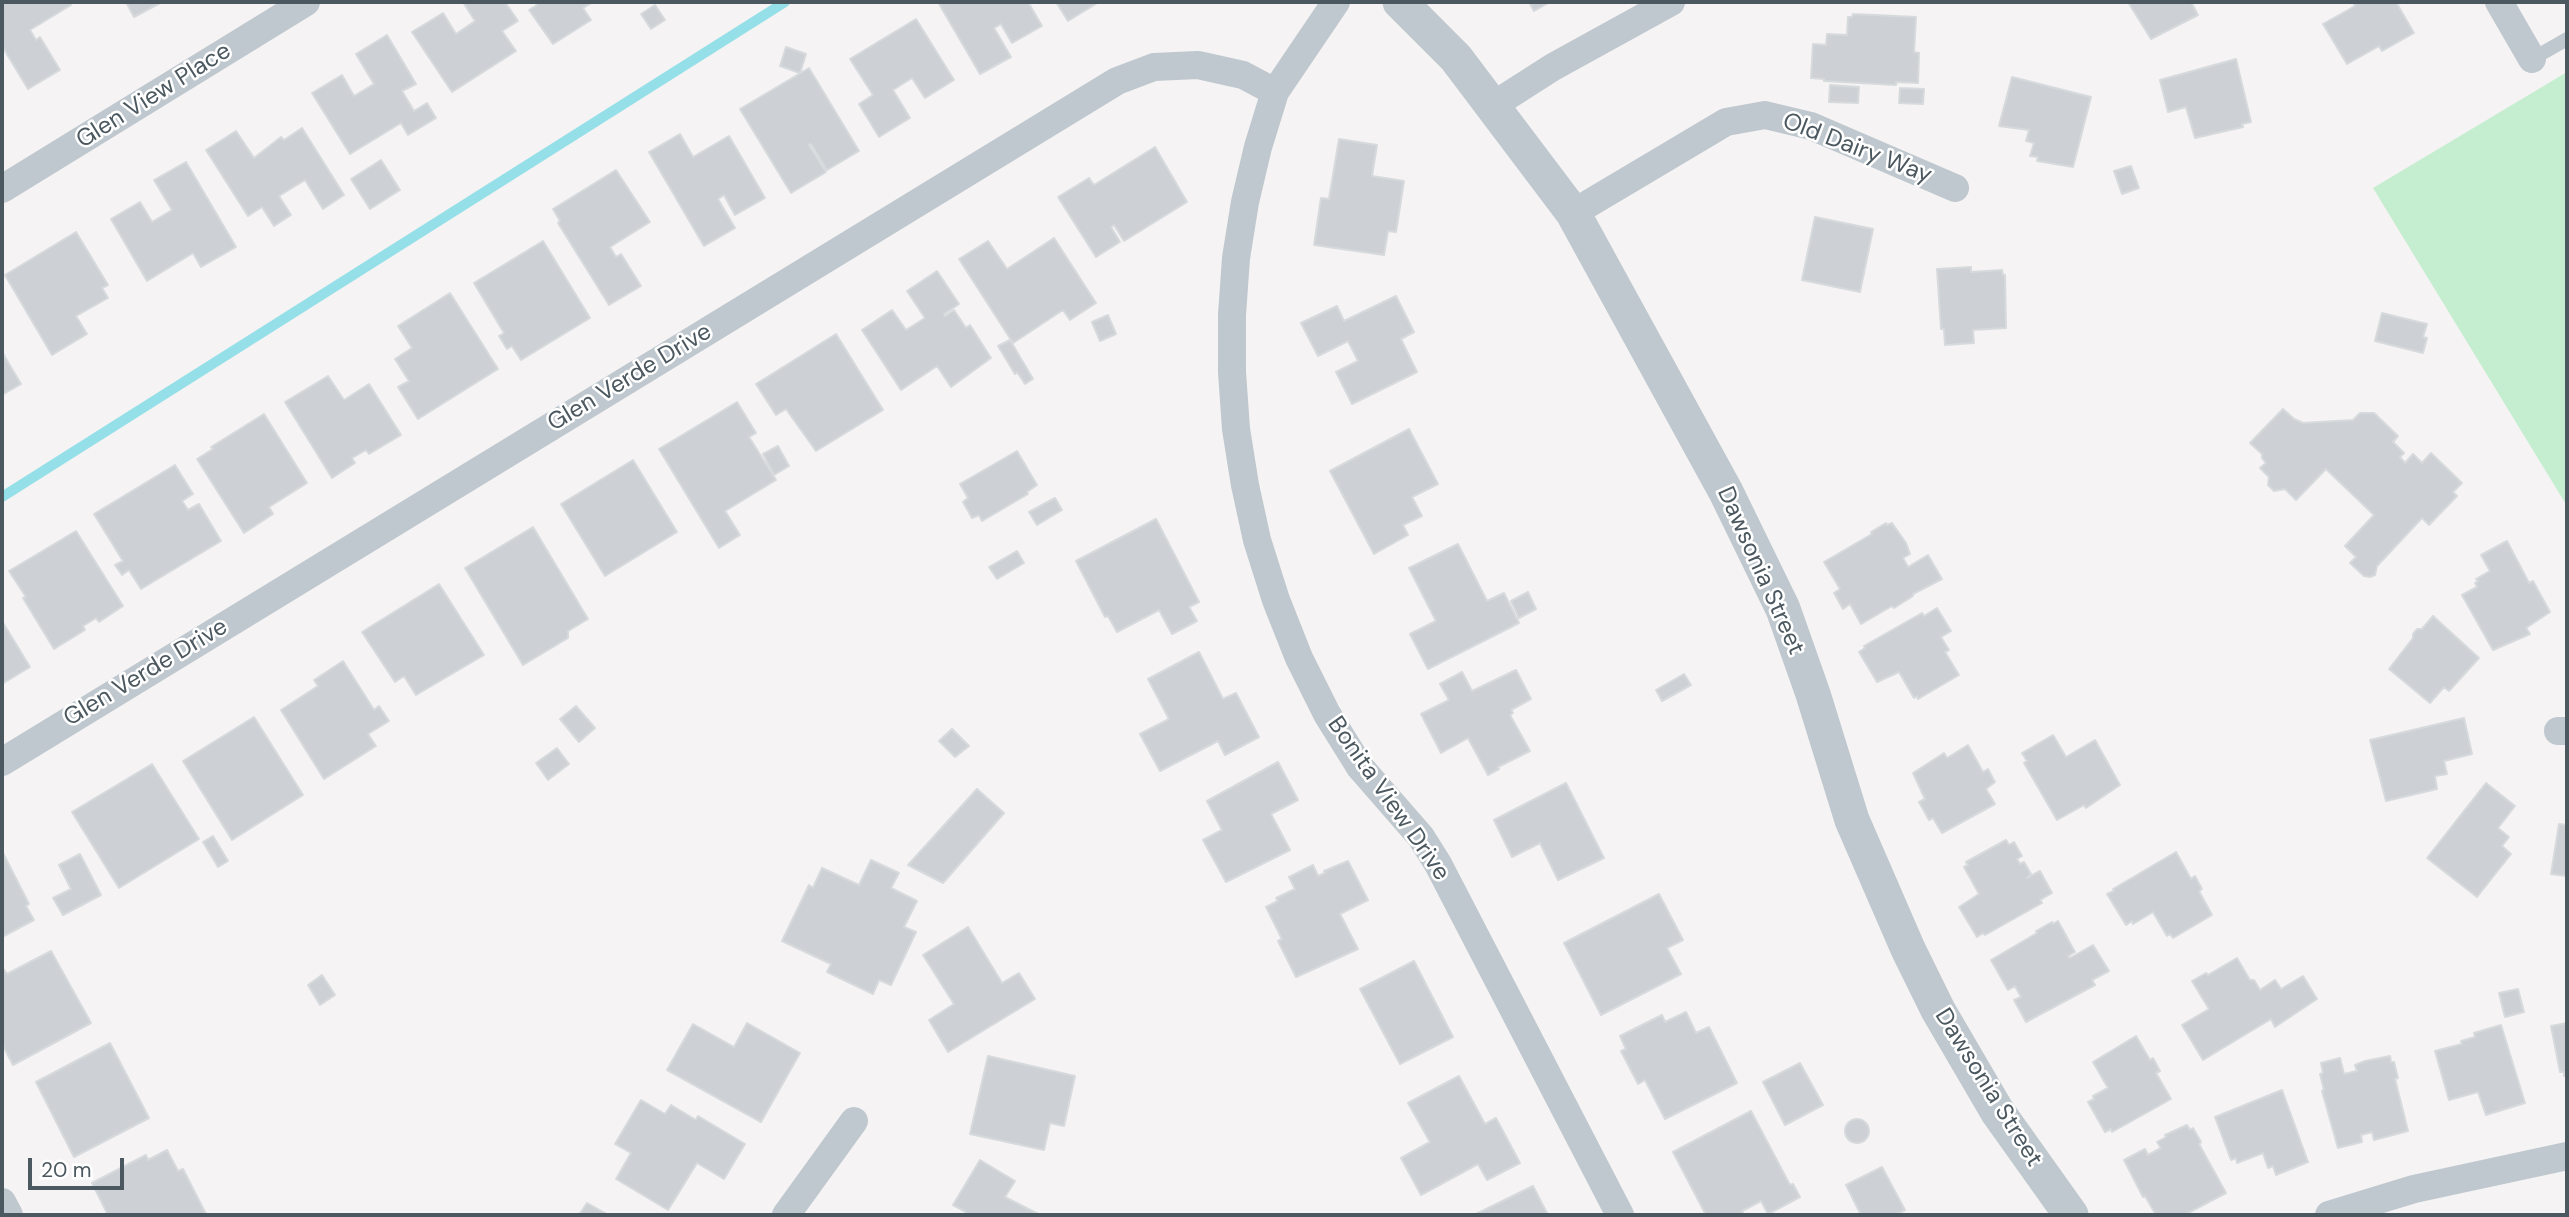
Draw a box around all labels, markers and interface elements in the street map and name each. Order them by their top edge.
street label: Glen View Place [71,37,237,155]
street label: Old Dairy Way [1778,107,1936,191]
street label: Glen Verde Drive [543,318,717,438]
street label: Dawsonia Street [1710,483,1810,659]
street label: Glen Verde Drive [59,613,233,733]
street label: Bonita View Drive [1321,711,1455,887]
street label: Dawsonia Street [1928,1004,2048,1172]
scale bar [32,1144,128,1188]
text: 20 m [41,1156,92,1184]

